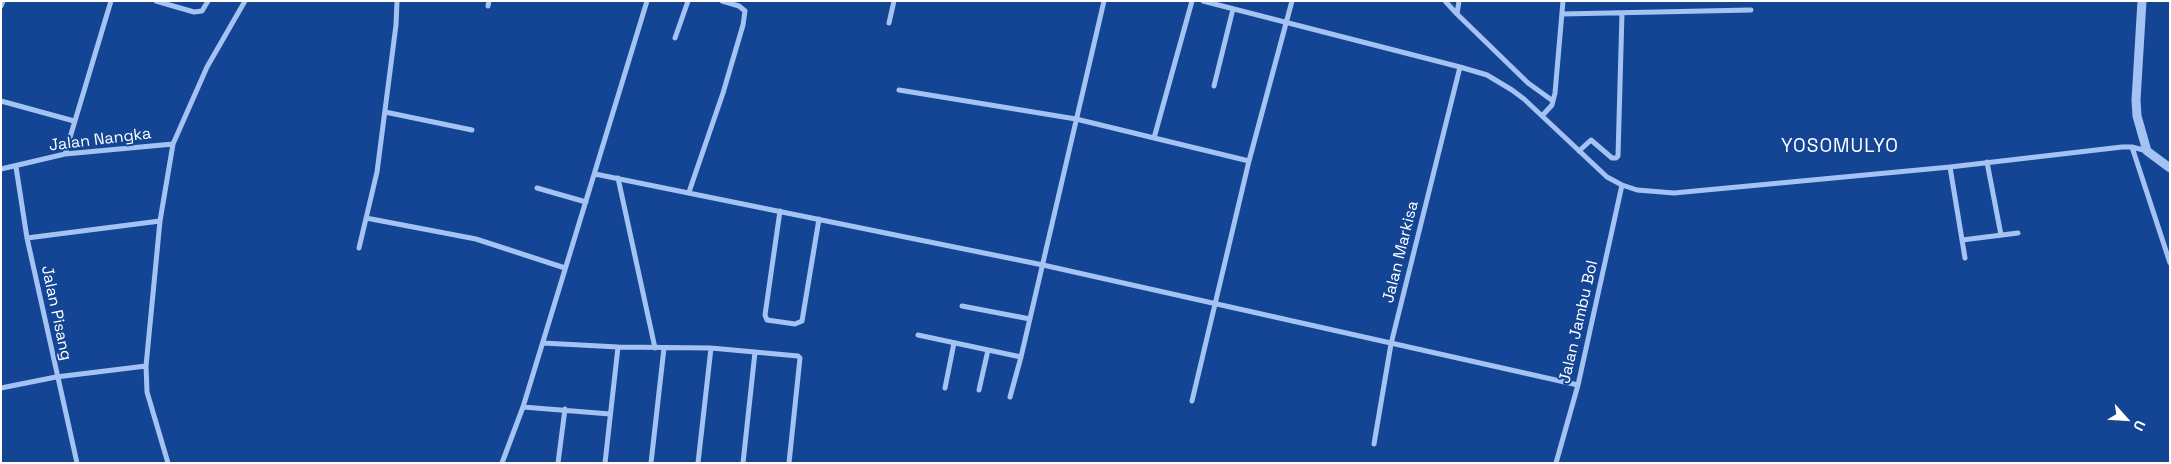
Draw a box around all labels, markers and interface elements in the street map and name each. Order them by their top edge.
street label: Jalan Nangka [48,124,152,156]
district label: YOSOMULYO [1780,136,1900,158]
street label: Jalan Markisa [1379,199,1423,305]
street label: Jalan Jambu Bol [1555,258,1603,386]
street label: Jalan Pisang [37,264,75,362]
north arrow [2101,394,2151,444]
text: U [2129,417,2150,434]

